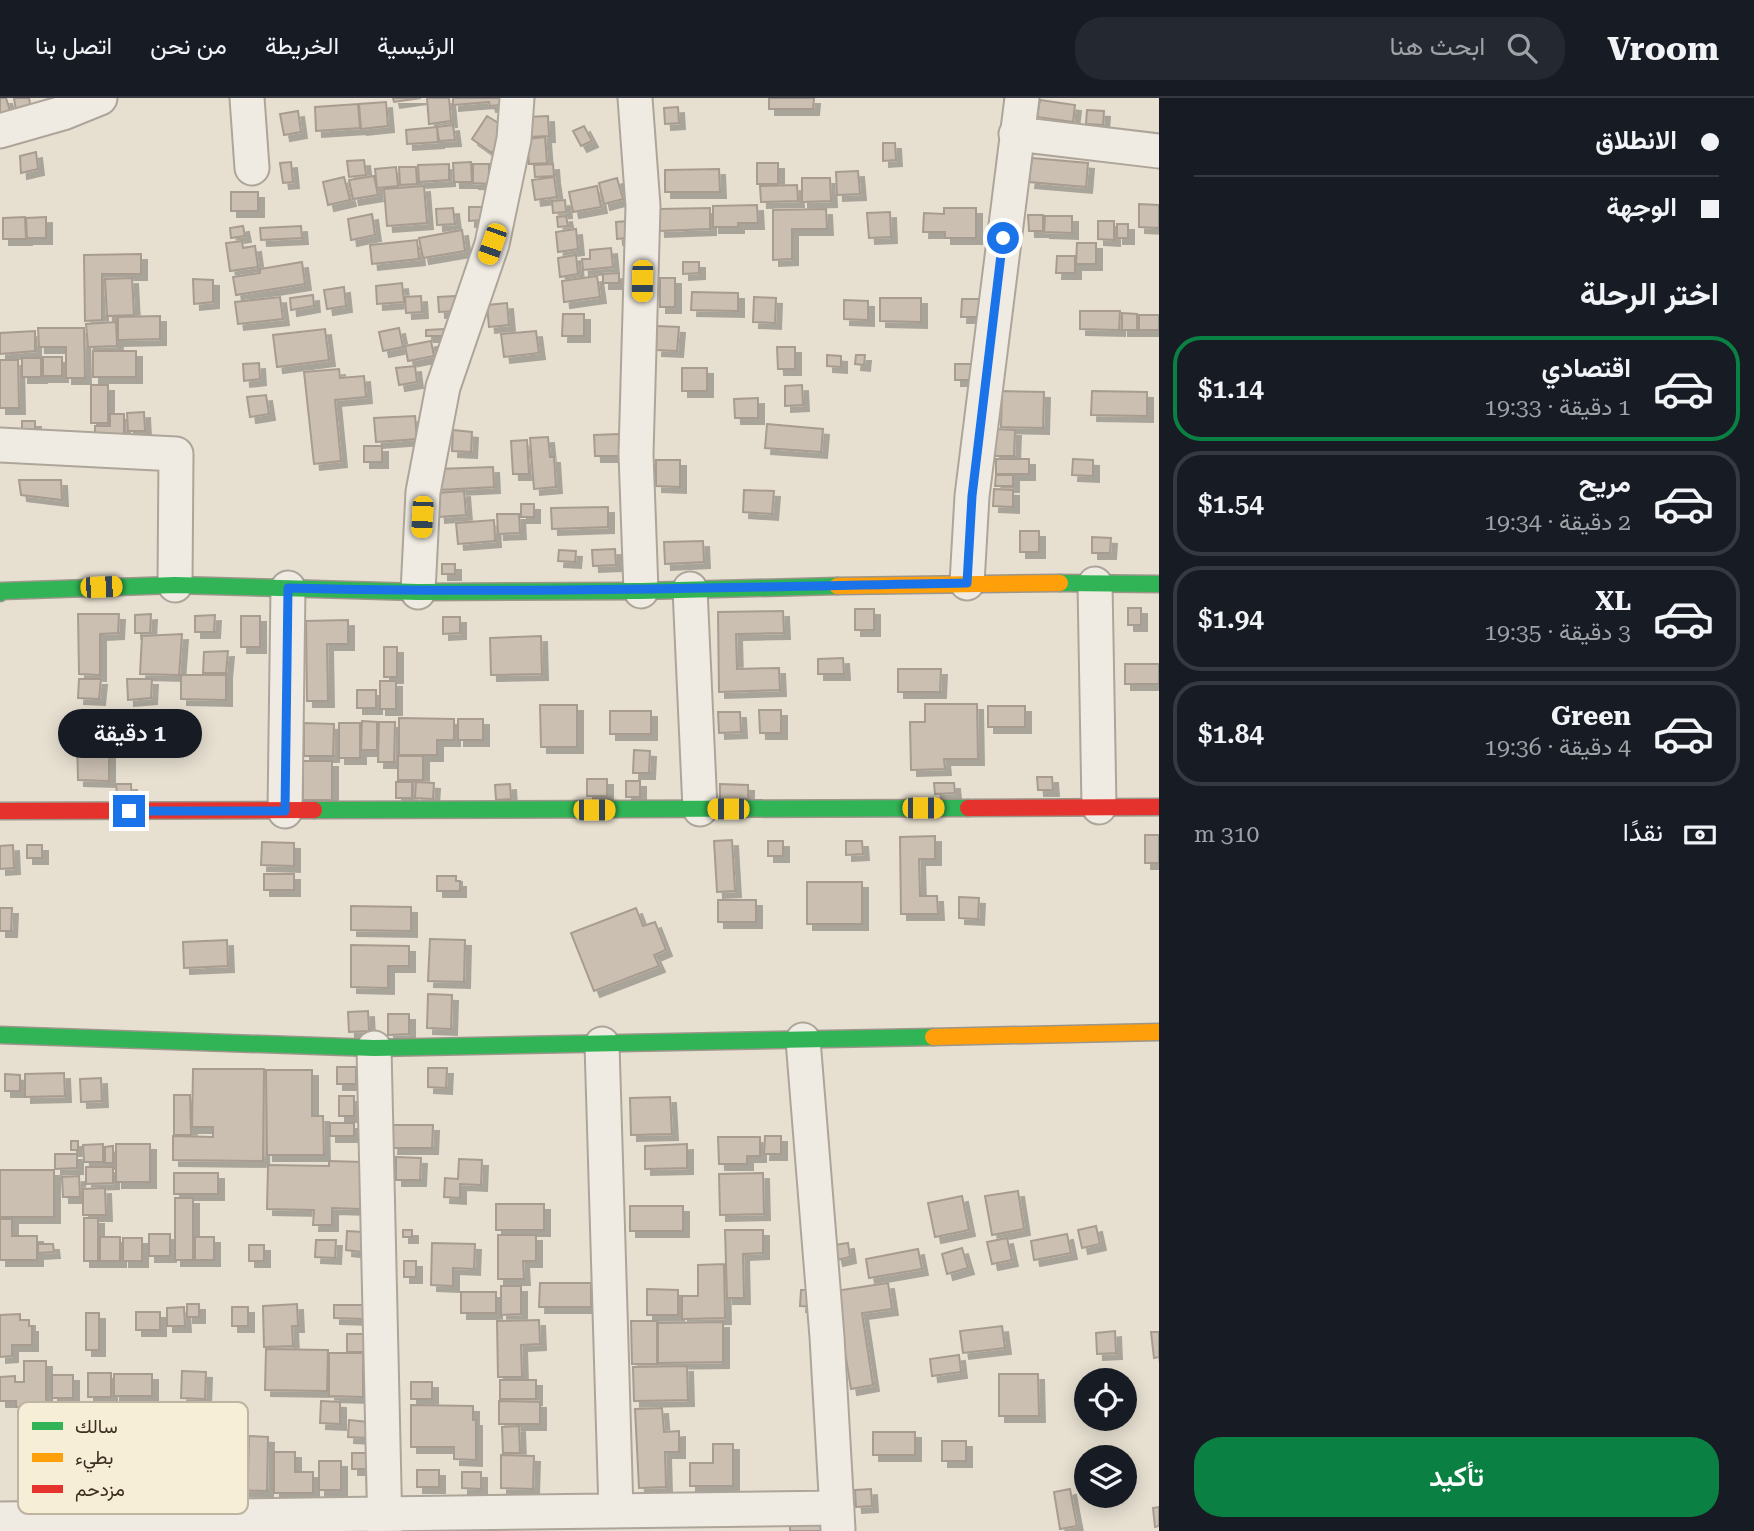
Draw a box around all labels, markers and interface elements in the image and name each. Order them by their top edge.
search box [1075,17,1565,80]
icon: search [1503,29,1541,67]
text: Vroom [1607,29,1719,68]
text: ابحث هنا [1390,31,1485,61]
text: اتصل بنا [35,32,112,60]
text: من نحن [150,32,227,60]
text: الخريطة [265,32,339,60]
text: الرئيسية [377,32,455,60]
text: الانطلاق [1595,125,1677,155]
text: الوجهة [1606,192,1677,222]
car [476,221,509,267]
route start [987,222,1019,254]
car [632,260,653,302]
text: اختر الرحلة [1580,275,1719,313]
text: اقتصادي [1542,353,1631,383]
icon: car [1652,357,1715,420]
text: $1.14 [1198,374,1264,404]
text: 1 دقيقة · 19:33 [1484,394,1631,421]
text: مريح [1579,468,1631,498]
icon: car [1652,472,1715,535]
text: $1.54 [1198,489,1264,519]
car [411,495,434,539]
text: 2 دقيقة · 19:34 [1484,509,1631,536]
car [80,576,123,598]
text: XL [1595,586,1631,616]
icon: car [1652,587,1715,650]
text: $1.94 [1198,604,1264,634]
text: 3 دقيقة · 19:35 [1484,619,1631,646]
text: Green [1551,701,1631,731]
icon: car [1652,702,1715,765]
callout: 1 دقيقة [57,710,201,758]
text: $1.84 [1198,719,1264,749]
text: 1 دقيقة [94,720,166,747]
text: 4 دقيقة · 19:36 [1484,734,1631,761]
route end [113,795,145,827]
car [903,798,945,819]
car [708,799,750,820]
car [574,800,616,821]
icon: cash [1681,816,1719,854]
text: نقدًا [1623,817,1663,847]
text: 310 m [1194,821,1259,848]
map controls [1074,1368,1137,1508]
button: locate [1074,1368,1137,1431]
legend [18,1402,248,1514]
text: سالك [75,1415,118,1438]
button: تأكيد [1194,1437,1719,1517]
button: layers [1074,1445,1137,1508]
text: بطيء [75,1446,113,1473]
text: مزدحم [75,1478,125,1502]

